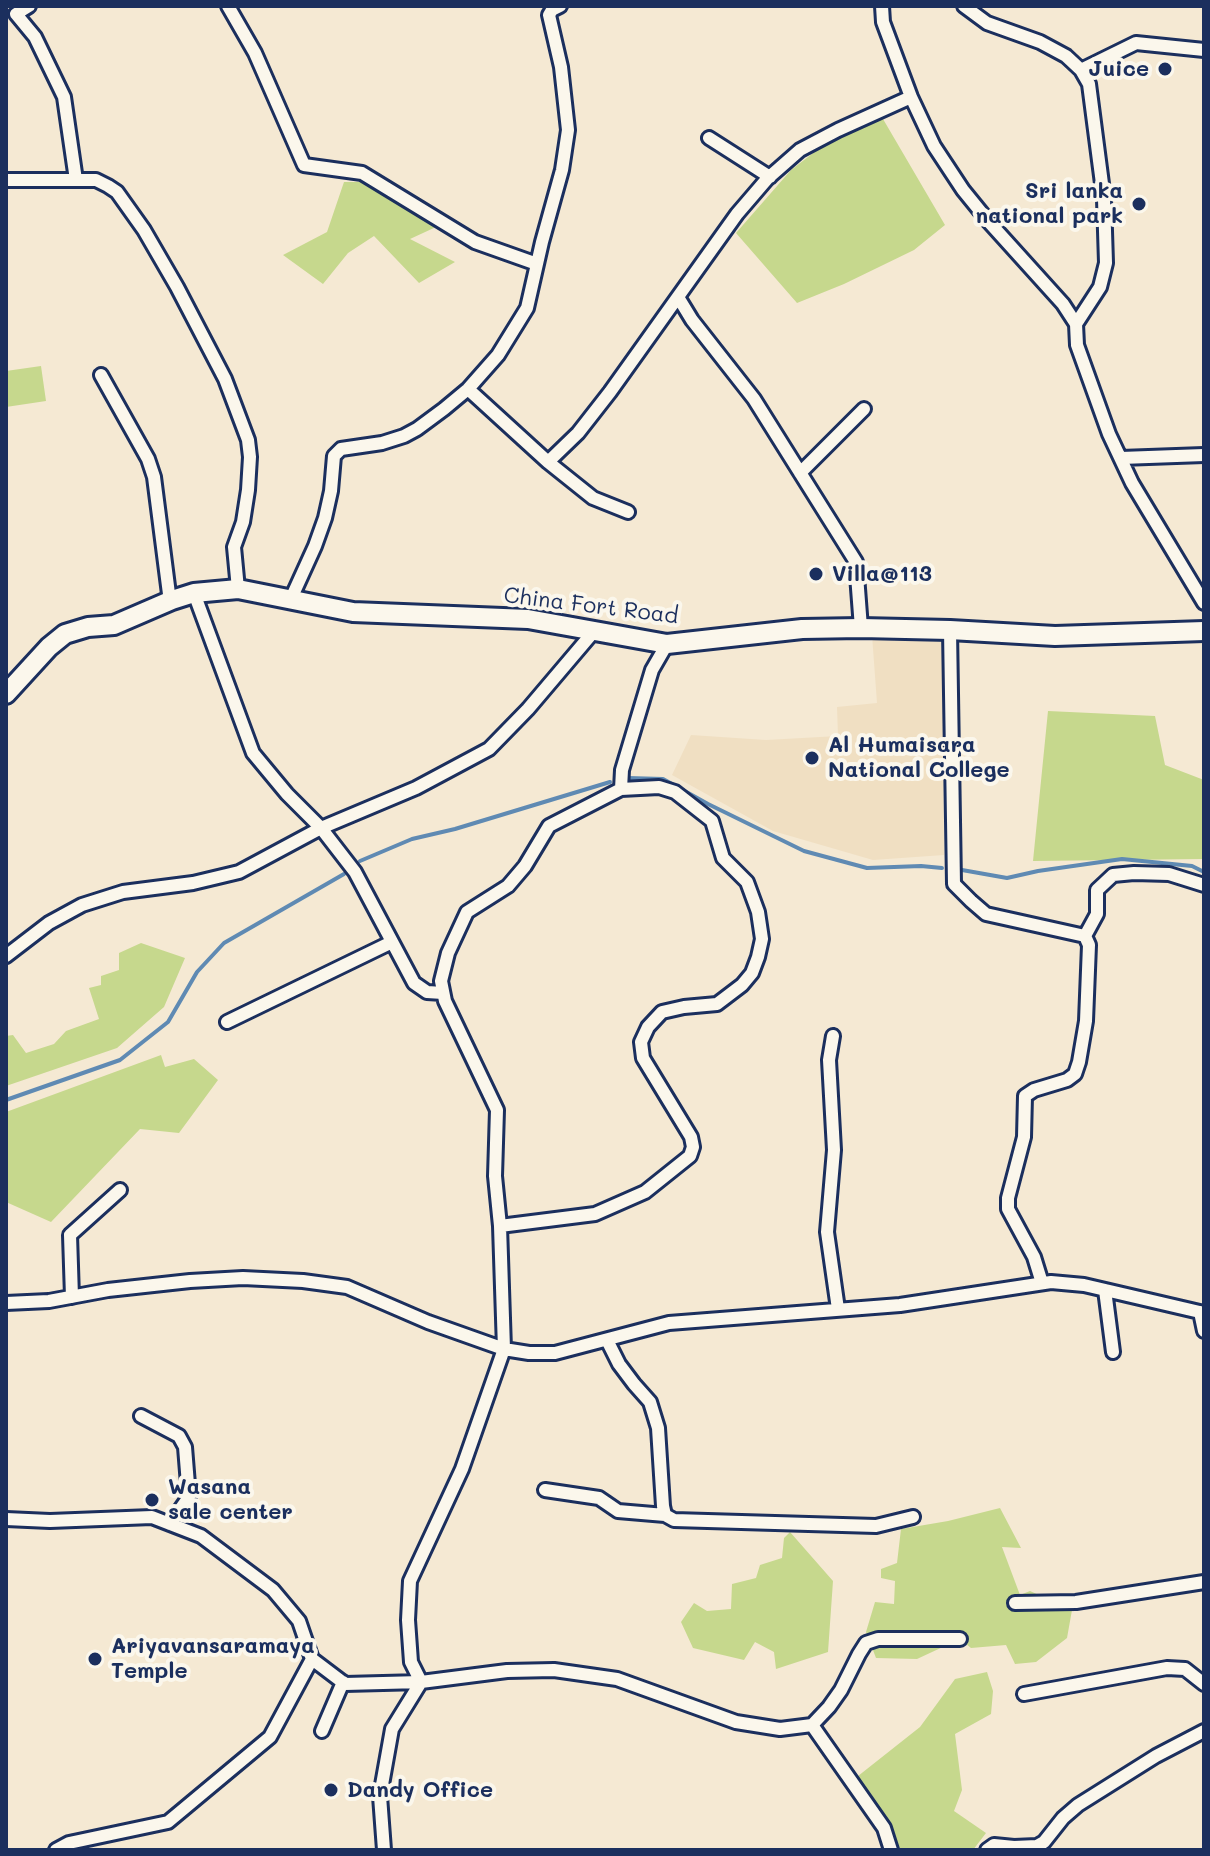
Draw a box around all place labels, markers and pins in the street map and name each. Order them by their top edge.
place label: Juice [1088,56,1149,82]
marker: Juice [1156,60,1174,78]
place label: Sri lanka national park [976,178,1123,230]
marker: Sri lanka national park [1130,195,1148,213]
place label: Villa@113 [832,561,932,587]
marker: Villa@113 [807,565,825,583]
place label: Al Humaisara National College [828,732,1010,784]
marker: Al Humaisara National College [803,749,821,767]
place label: Wasana sale center [168,1474,293,1526]
marker: Wasana sale center [143,1491,161,1509]
place label: Ariyavansaramaya Temple [111,1633,315,1684]
marker: Ariyavansaramaya Temple [86,1650,104,1668]
place label: Dandy Office [347,1777,493,1803]
marker: Dandy Office [322,1781,340,1799]

